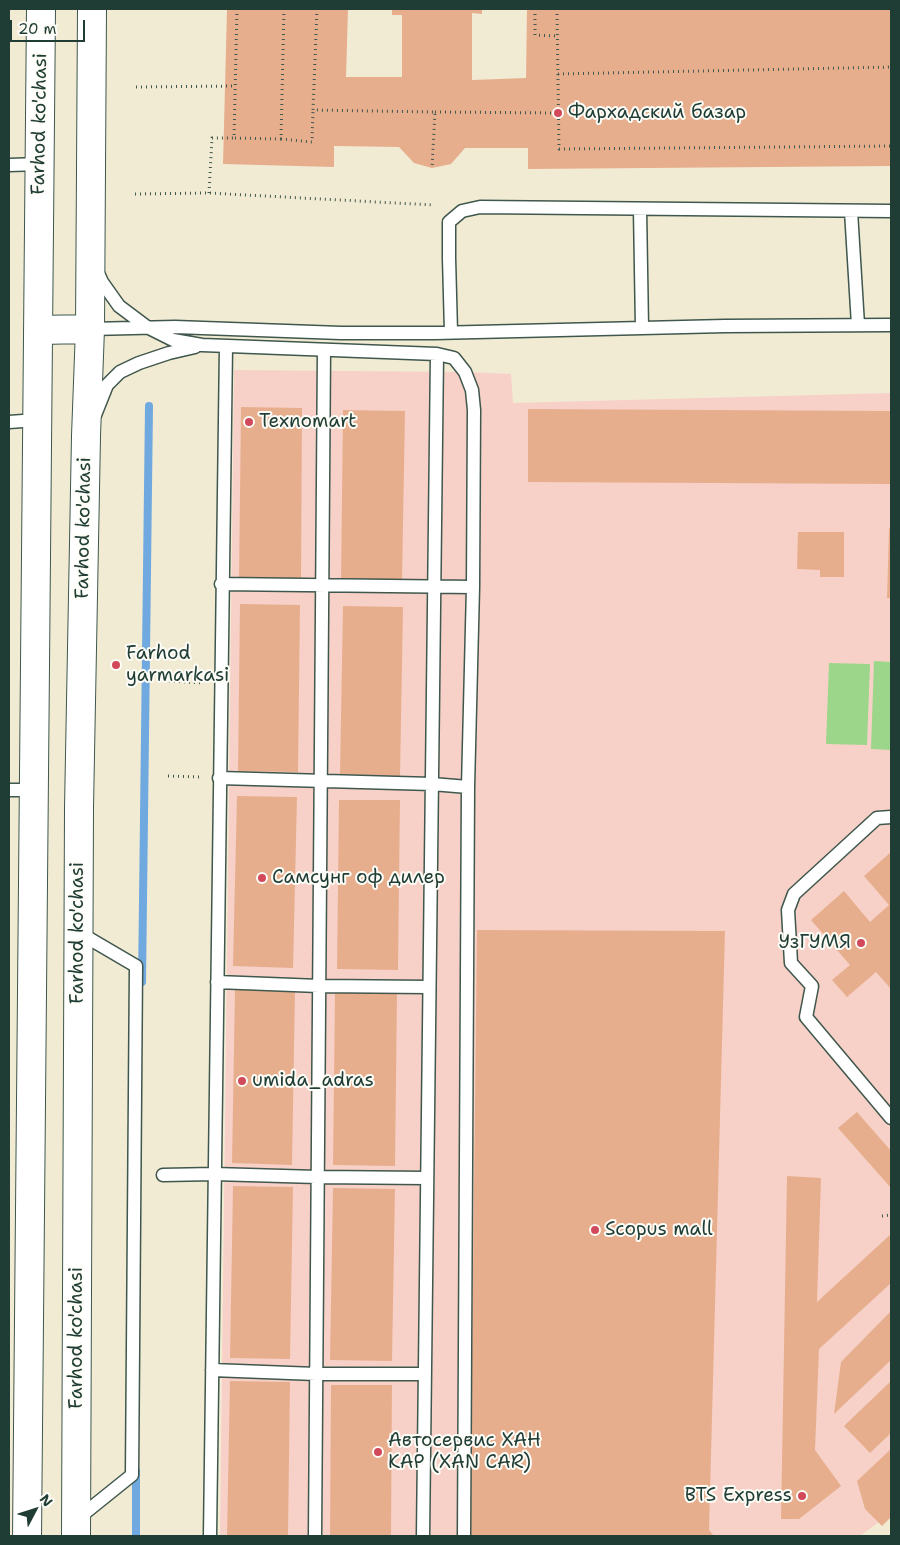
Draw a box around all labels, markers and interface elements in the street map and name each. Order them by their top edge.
scale bar [12,10,88,42]
text: 20 m [18,19,57,39]
street label: Farhod ko'chasi [27,53,53,195]
place label: Фархадский базар [568,102,746,124]
marker: Фархадский базар [552,107,564,119]
place label: Texnomart [259,411,357,433]
marker: Texnomart [243,416,255,428]
street label: Farhod ko'chasi [71,457,97,599]
place label: Farhod yarmarkasi [126,643,229,687]
marker: Farhod yarmarkasi [110,659,122,671]
street label: Farhod ko'chasi [67,862,89,1004]
place label: Самсунг оф дилер [272,867,445,889]
marker: Самсунг оф дилер [256,872,268,884]
place label: УзГУМЯ [779,932,851,954]
marker: УзГУМЯ [855,937,867,949]
place label: umida_adras [252,1070,374,1092]
marker: umida_adras [236,1075,248,1087]
place label: Scopus mall [605,1219,713,1241]
marker: Scopus mall [589,1224,601,1236]
street label: Farhod ko'chasi [66,1267,88,1409]
place label: Автосервис ХАН КАР (XAN CAR) [388,1430,541,1474]
marker: Автосервис ХАН КАР (XAN CAR) [372,1446,384,1458]
north arrow [10,1485,60,1535]
place label: BTS Express [685,1485,792,1507]
text: N [36,1490,57,1510]
marker: BTS Express [796,1490,808,1502]

